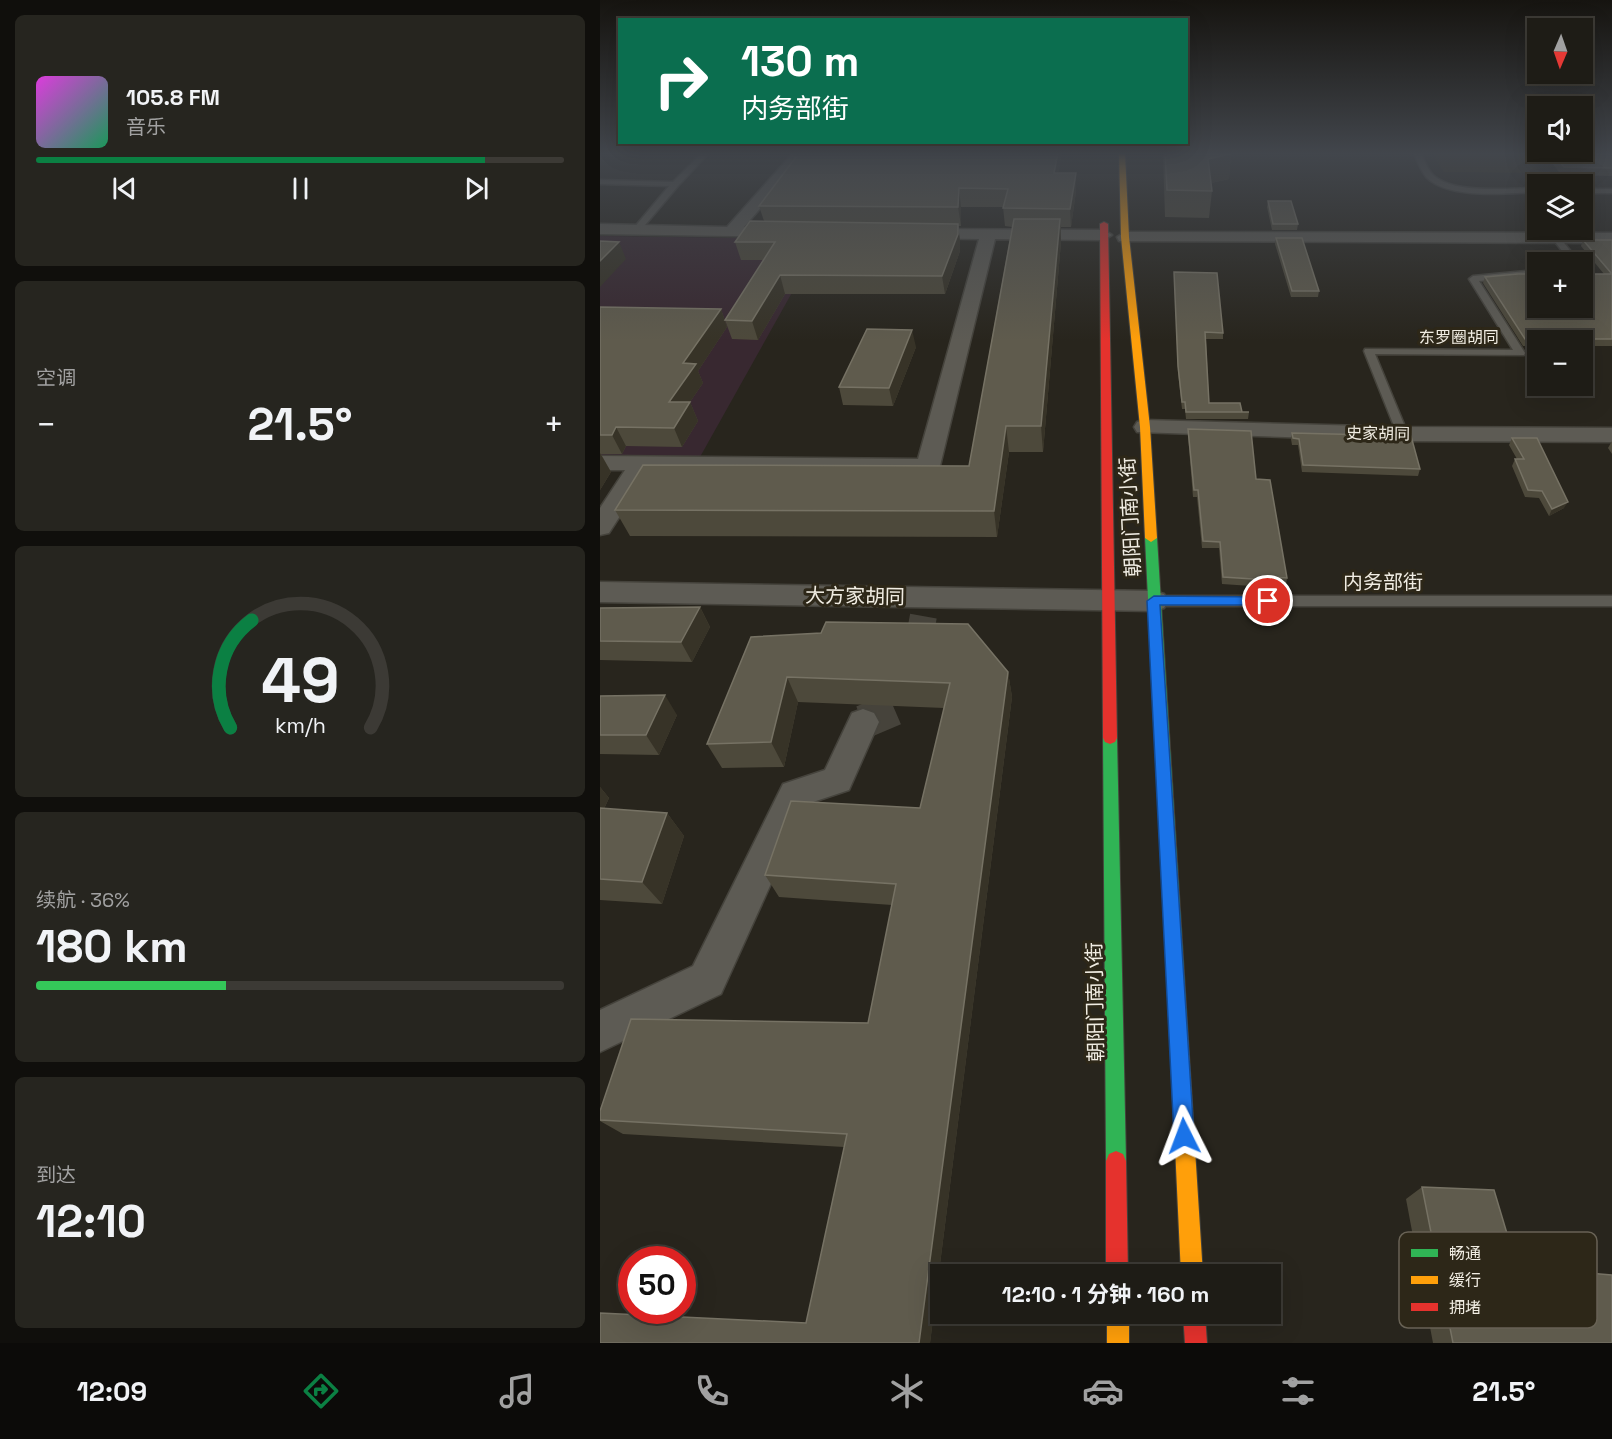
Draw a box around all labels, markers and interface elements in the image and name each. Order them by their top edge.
north arrow [1527,18,1593,84]
map controls [1527,18,1593,396]
text: 130 m [741,35,859,88]
icon: right [642,42,720,120]
text: 105.8 FM [126,83,220,111]
text: 内务部街 [741,91,849,126]
button: sound [1527,96,1593,162]
text: 音乐 [126,114,166,140]
icon: previous [108,172,141,205]
icon: pause [284,172,317,205]
icon: next [460,172,493,205]
button: layers [1527,174,1593,240]
button: + [1527,252,1593,318]
street label: 东罗圈胡同 [1419,327,1499,348]
button: − [1527,330,1593,396]
text: 空调 [36,365,76,391]
text: 21.5° [247,396,353,453]
text: − [36,404,56,446]
text: + [544,404,564,446]
street label: 史家胡同 [1346,422,1410,445]
street label: 朝阳门南小街 [1114,456,1146,578]
street label: 内务部街 [1343,569,1423,595]
pin [1242,575,1293,626]
street label: 大方家胡同 [805,582,905,610]
icon: arrive [1251,584,1284,617]
text: 49 [261,642,339,721]
text: km/h [274,713,326,740]
text: 续航 · 36% [36,887,130,913]
text: 180 km [36,918,188,975]
street label: 朝阳门南小街 [1081,942,1109,1062]
position arrow [1152,1104,1216,1168]
text: 到达 [36,1162,76,1188]
text: 12:10 [36,1193,146,1250]
legend [1399,1232,1597,1328]
text: 畅通 [1449,1243,1481,1264]
speed limit sign: 50 [618,1246,696,1324]
text: 缓行 [1449,1270,1481,1291]
text: 12:10 · 1 分钟 · 160 m [1002,1280,1209,1308]
text: 拥堵 [1449,1297,1481,1318]
icon: directions [300,1370,342,1412]
icon: music [496,1370,538,1412]
icon: phone [691,1370,733,1412]
icon: climate [886,1370,928,1412]
icon: car [1082,1370,1124,1412]
icon: filters [1277,1370,1319,1412]
text: 12:09 [77,1374,147,1409]
text: 21.5° [1472,1374,1535,1409]

